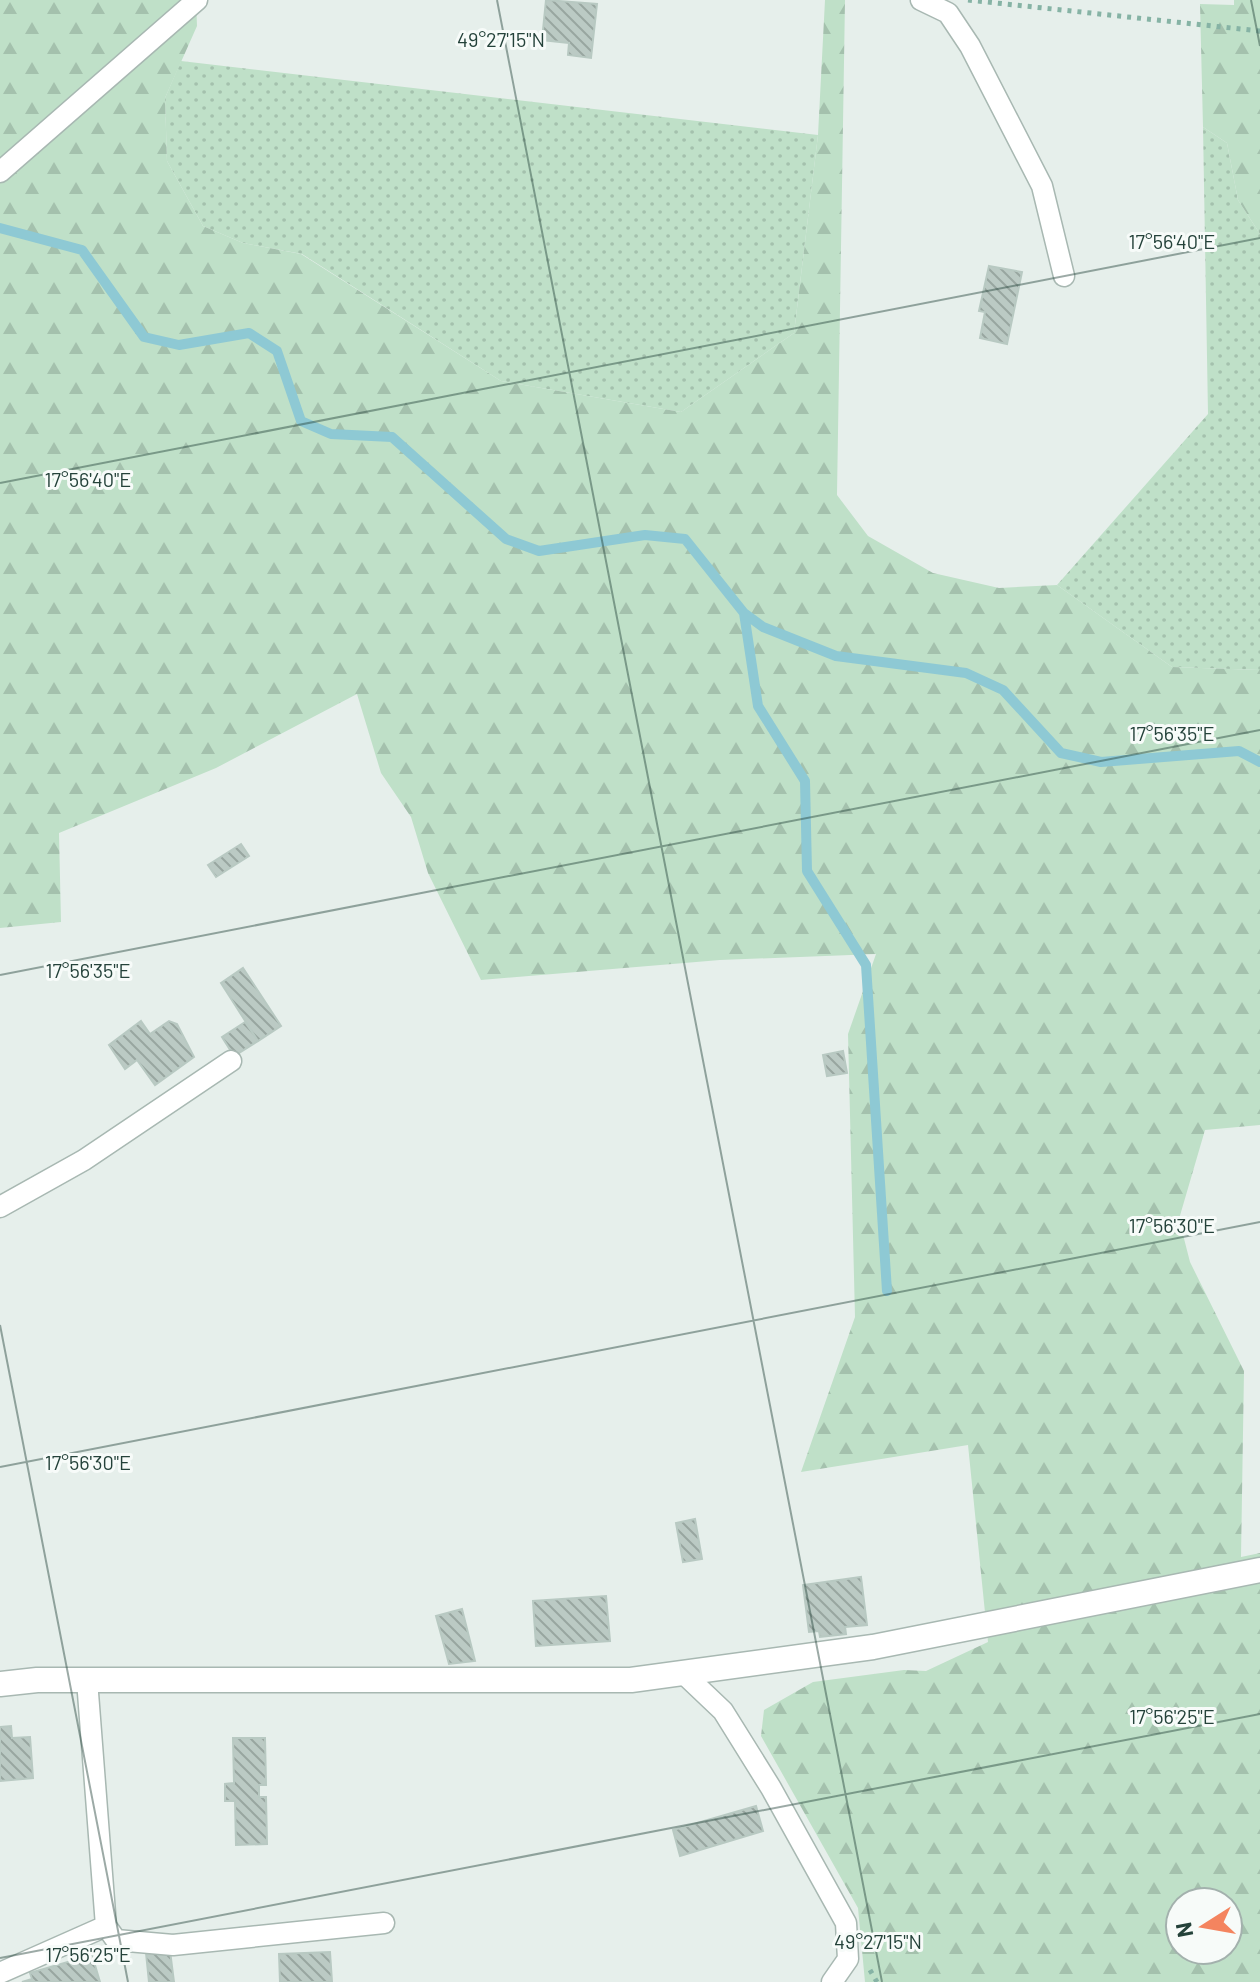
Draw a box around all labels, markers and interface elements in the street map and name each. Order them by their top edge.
text: 49°27'15"N [457,27,545,51]
text: 17°56'40"E [1129,229,1215,253]
text: 17°56'40"E [45,467,131,491]
text: 17°56'35"E [1129,721,1215,745]
text: 17°56'35"E [45,958,131,982]
text: 17°56'30"E [1129,1213,1215,1237]
text: 17°56'30"E [45,1450,131,1474]
text: 17°56'25"E [1129,1704,1215,1728]
north arrow [1164,1886,1244,1966]
text: N [1169,1920,1198,1940]
text: 49°27'15"N [834,1929,922,1953]
text: 17°56'25"E [45,1942,131,1966]

